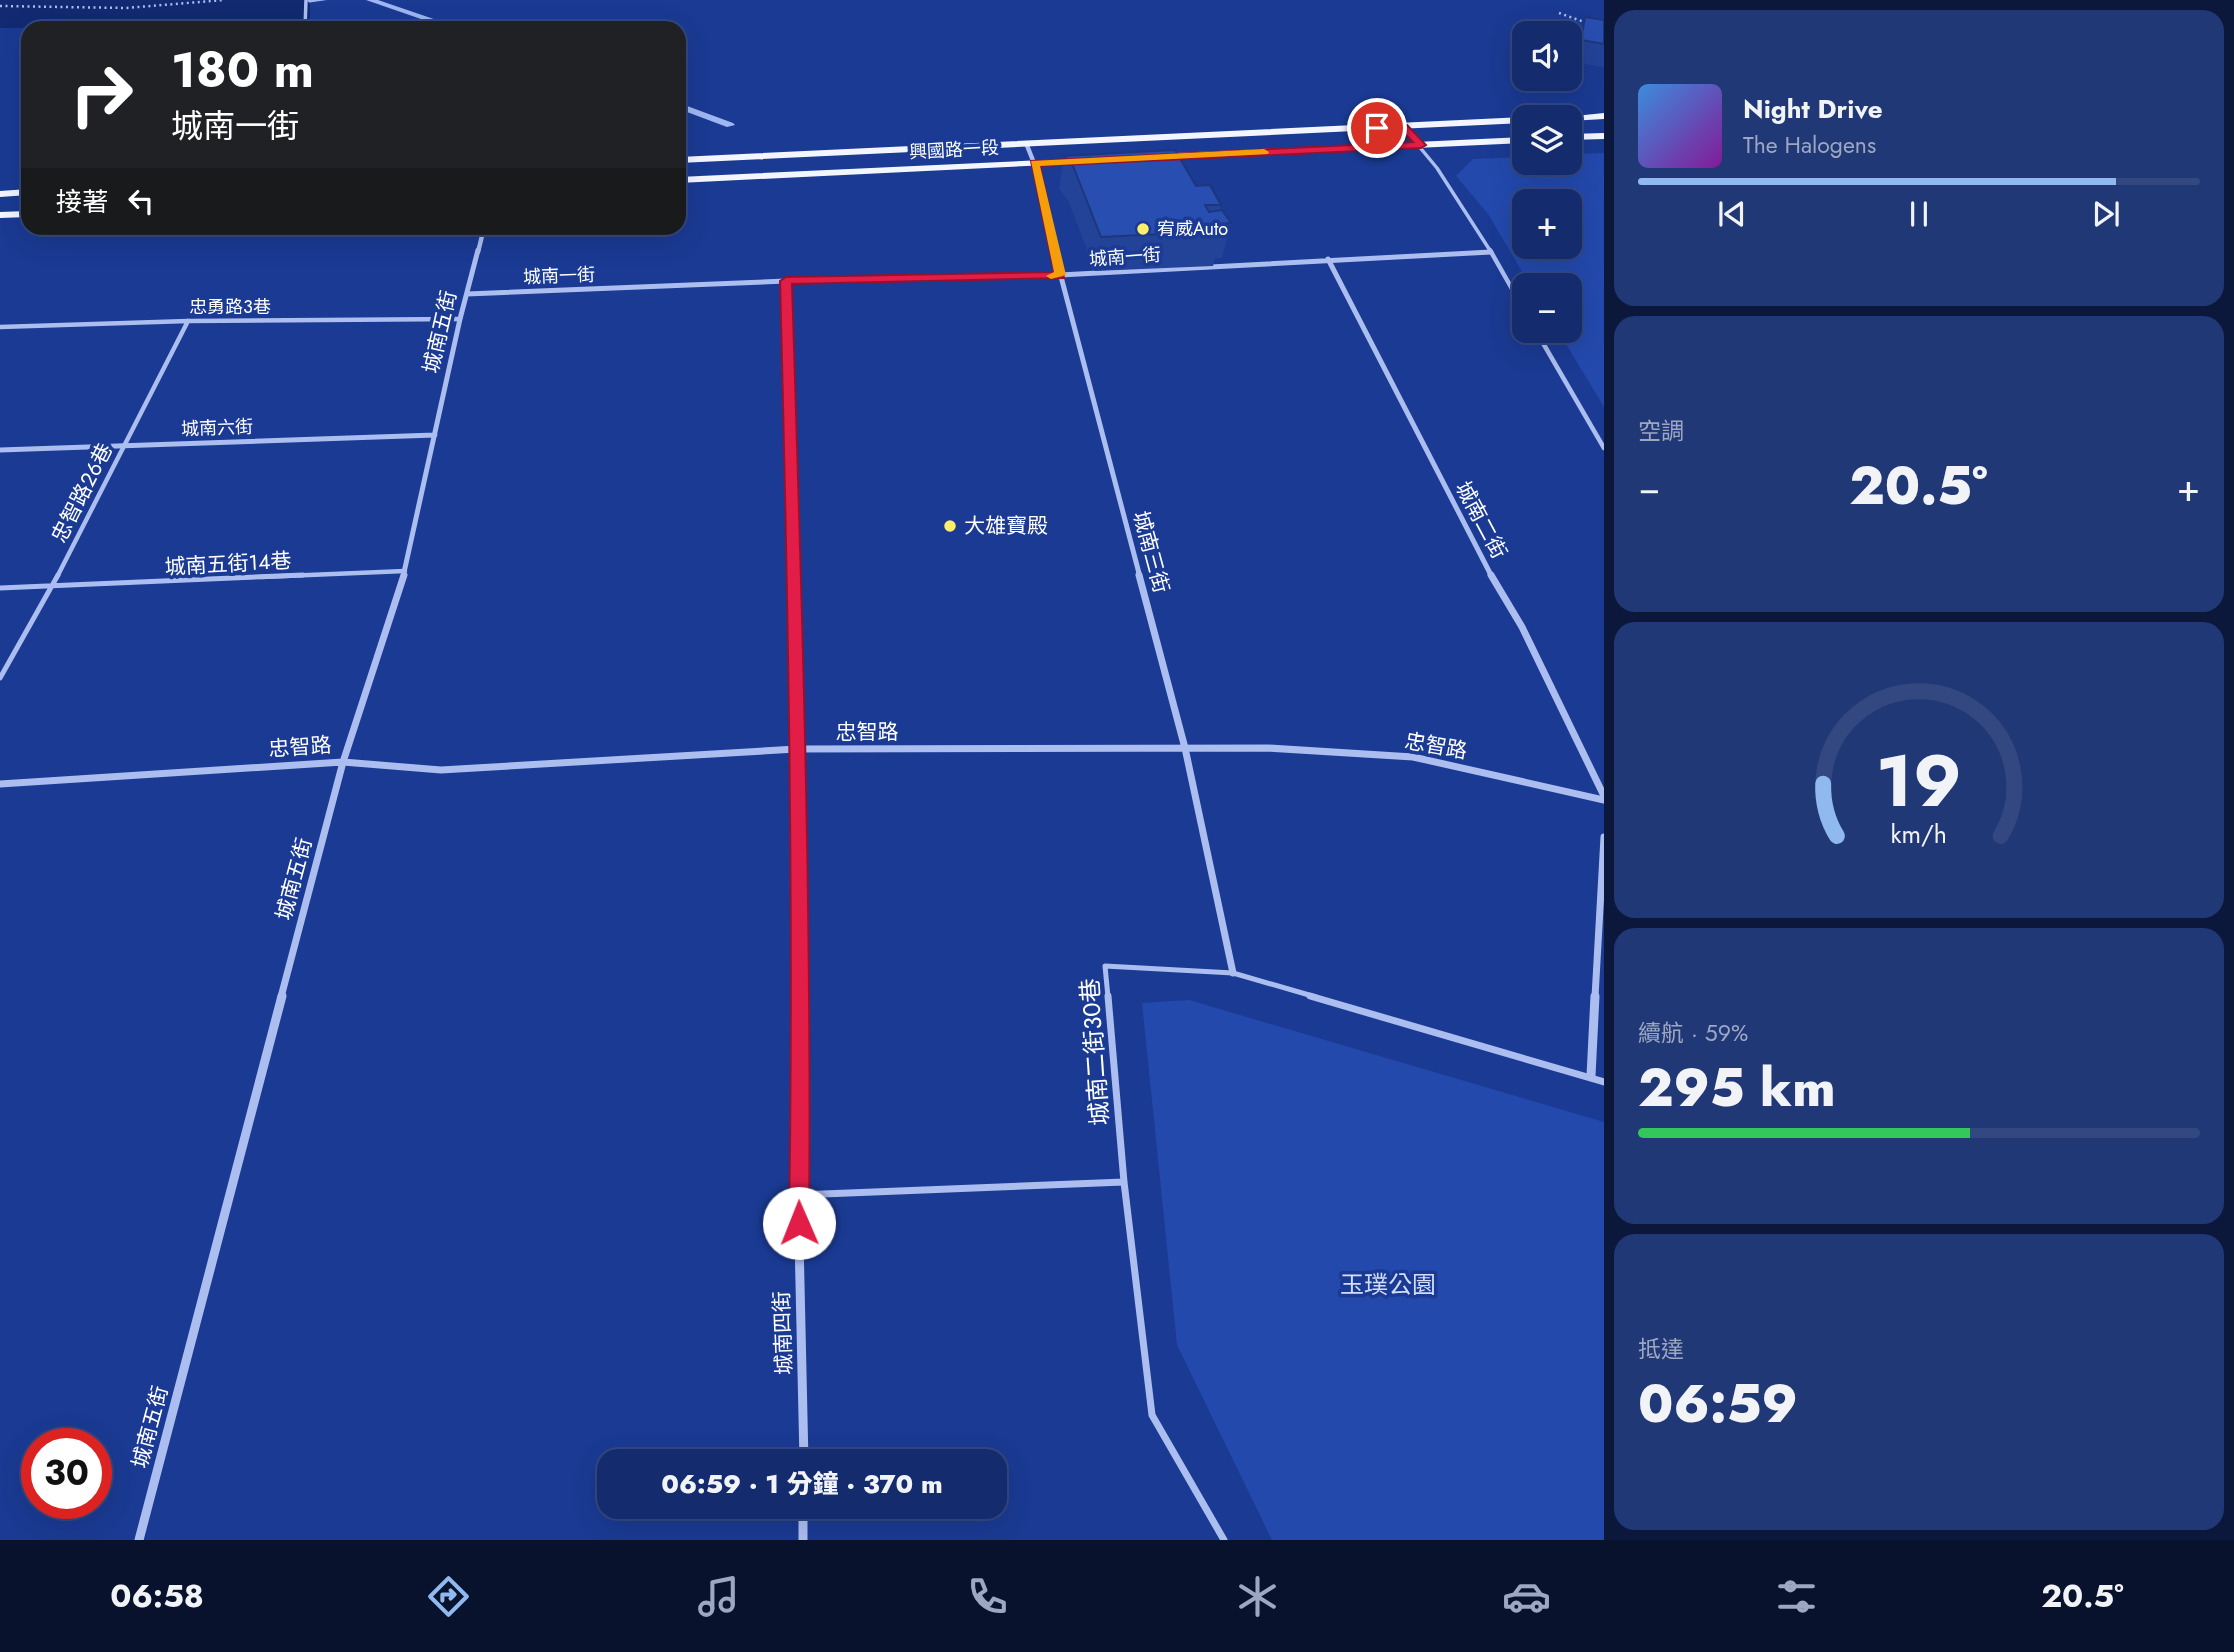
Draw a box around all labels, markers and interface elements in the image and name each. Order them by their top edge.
map controls [1512,21,1582,343]
button: sound [1512,21,1582,91]
text: 180 m [171,35,314,105]
icon: right [56,49,147,140]
text: Night Drive [1743,90,1883,128]
pin [1347,98,1407,158]
text: 城南一街 [171,103,299,149]
button: layers [1512,105,1582,175]
icon: arrive [1358,109,1396,147]
text: The Halogens [1743,128,1876,162]
street label: 興國路一段 [908,135,1000,165]
icon: left [122,182,160,220]
text: 接著 [56,183,108,221]
button: + [1512,189,1582,259]
icon: previous [1713,195,1751,233]
icon: pause [1900,195,1938,233]
icon: next [2087,195,2125,233]
place label: 宥威Auto [1157,216,1228,242]
marker: 宥威Auto [1135,221,1151,237]
street label: 城南一街 [1088,242,1162,272]
street label: 城南一街 [523,262,595,290]
button: − [1512,273,1582,343]
street label: 城南五街 [416,288,464,376]
street label: 忠勇路3巷 [189,294,271,320]
street label: 城南六街 [181,414,253,442]
text: 空調 [1638,414,1684,448]
street label: 忠智路26巷 [44,438,120,548]
text: 20.5° [1849,448,1988,524]
text: − [1638,460,1660,515]
text: + [2177,460,2200,515]
street label: 城南二街 [1448,476,1514,564]
street label: 城南三街 [1126,508,1176,596]
place label: 大雄寶殿 [964,511,1048,541]
marker: 大雄寶殿 [942,518,958,534]
street label: 城南五街14巷 [164,546,292,582]
street label: 忠智路 [836,717,899,747]
street label: 忠智路 [1402,726,1470,766]
text: 19 [1876,728,1962,833]
street label: 忠智路 [268,730,332,764]
text: km/h [1891,816,1947,852]
street label: 城南五街 [269,835,319,923]
street label: 城南二街30巷 [1072,977,1117,1127]
text: 續航 · 59% [1638,1016,1748,1050]
text: 295 km [1638,1050,1836,1126]
position arrow [762,1186,836,1260]
park label: 玉璞公園 [1340,1267,1436,1302]
street label: 城南四街 [767,1291,799,1375]
text: 抵達 [1638,1332,1684,1366]
text: 06:59 [1638,1366,1798,1442]
street label: 城南五街 [125,1383,175,1471]
speed limit sign: 30 [21,1428,112,1519]
text: 06:59 · 1 分鐘 · 370 m [661,1465,943,1503]
icon: directions [424,1572,473,1621]
icon: music [694,1572,743,1621]
icon: phone [963,1572,1012,1621]
icon: climate [1233,1572,1282,1621]
icon: car [1502,1572,1551,1621]
icon: filters [1772,1572,1821,1621]
text: 06:58 [110,1573,204,1619]
text: 20.5° [2041,1573,2124,1619]

